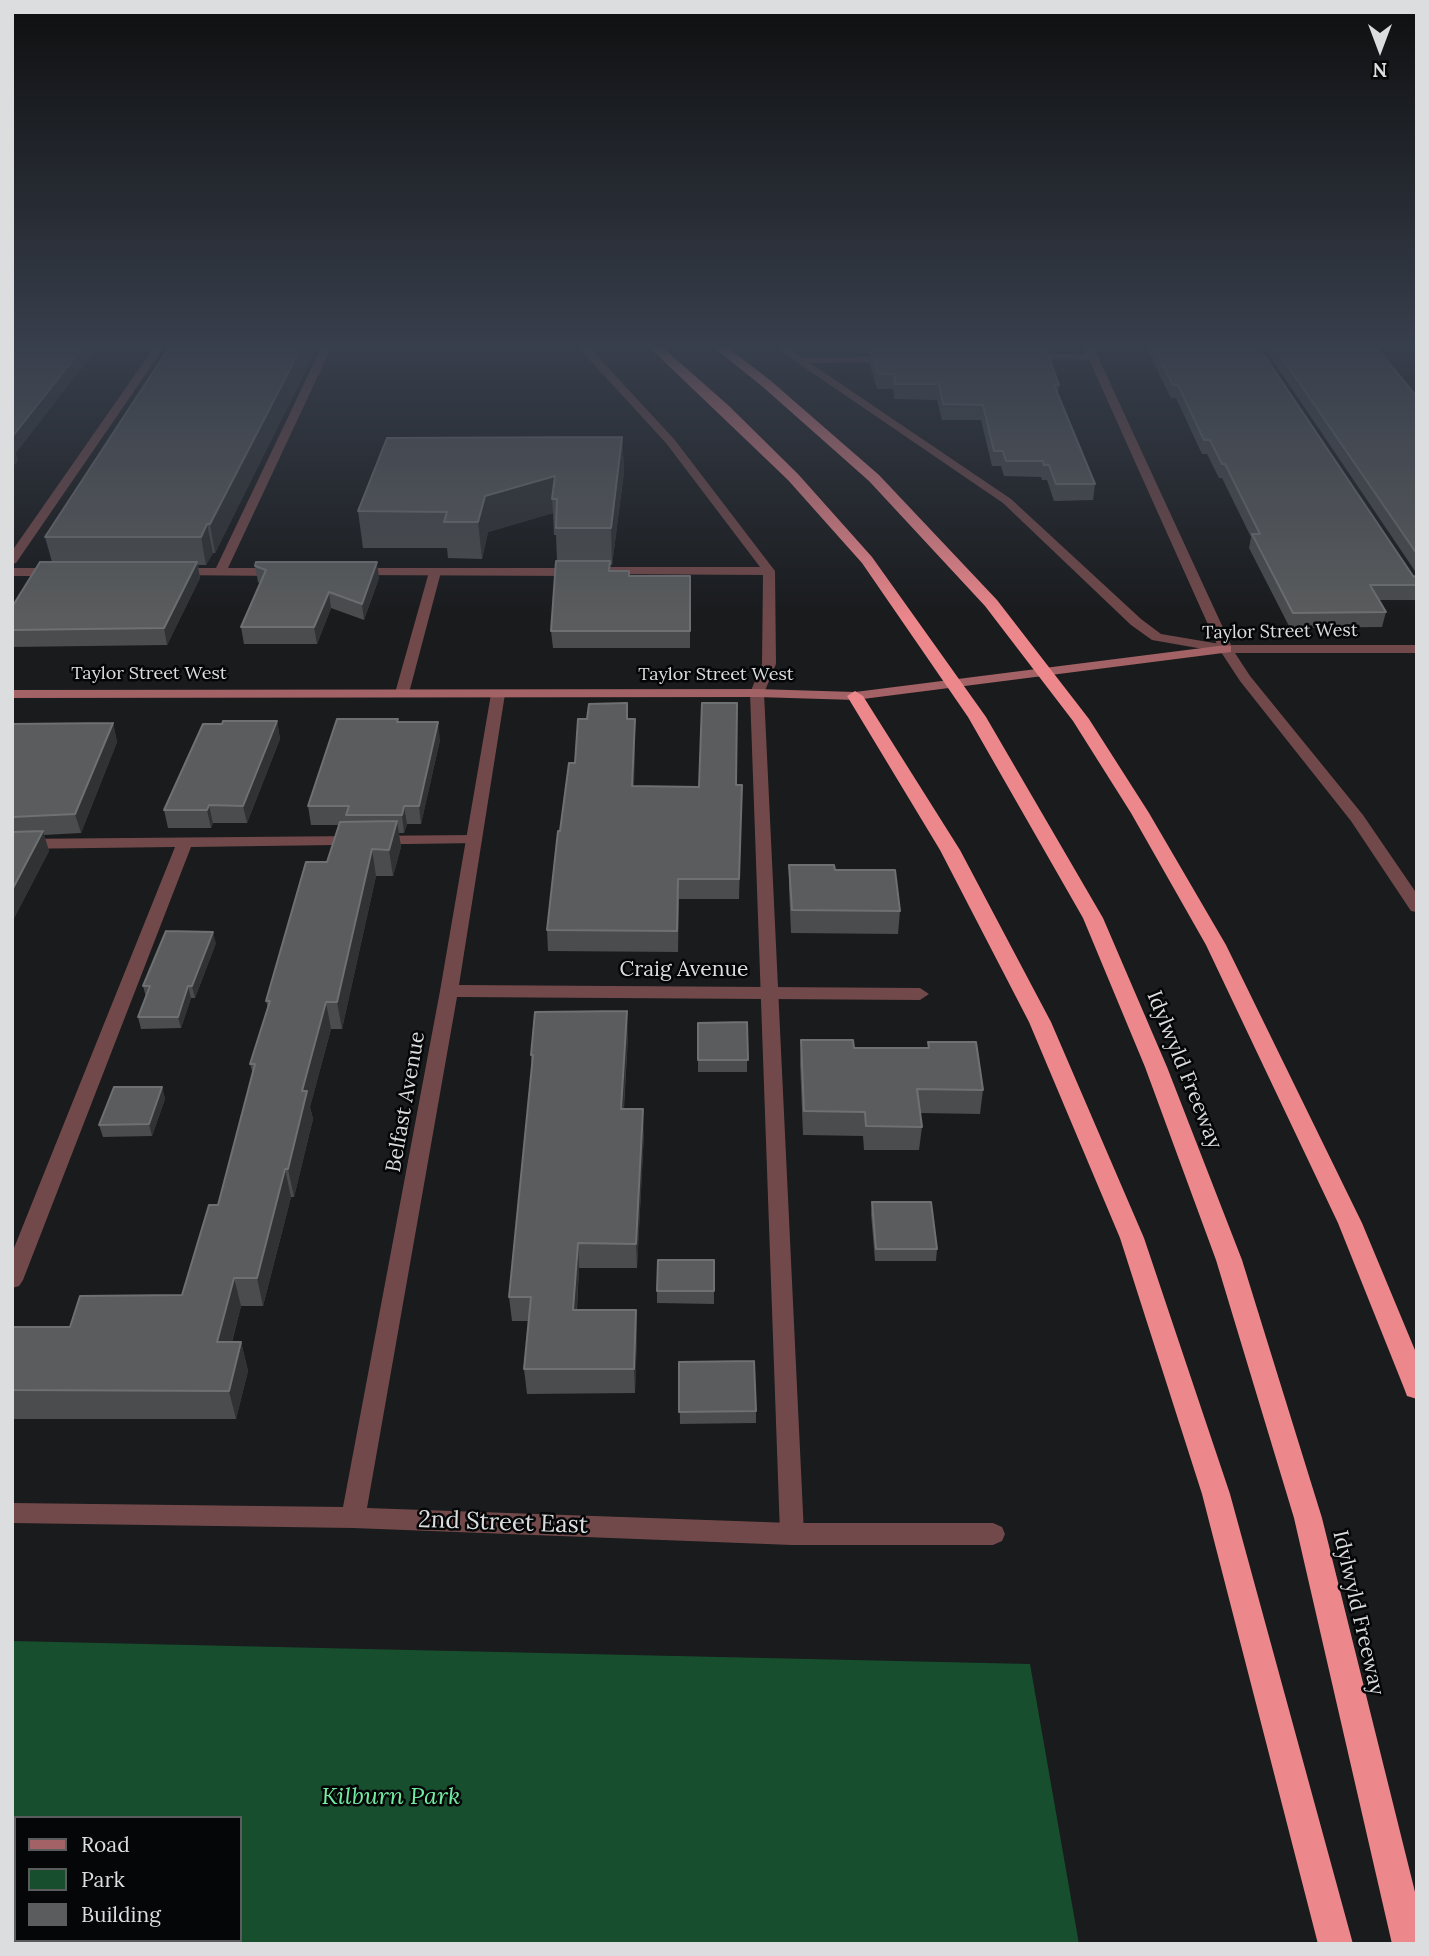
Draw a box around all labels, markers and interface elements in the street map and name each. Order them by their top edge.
north arrow [1345,14,1415,84]
text: N [1373,58,1387,82]
street label: Taylor Street West [1202,620,1358,644]
street label: Taylor Street West [71,663,227,685]
street label: Taylor Street West [638,664,794,686]
street label: Craig Avenue [620,957,748,983]
street label: Idylwyld Freeway [1141,987,1227,1153]
street label: Belfast Avenue [381,1030,431,1174]
street label: 2nd Street East [417,1506,589,1540]
street label: Idylwyld Freeway [1327,1528,1389,1698]
park label: Kilburn Park [322,1783,460,1811]
legend [14,1816,242,1942]
text: Road [81,1831,130,1858]
text: Park [81,1866,125,1893]
text: Building [81,1901,161,1928]

